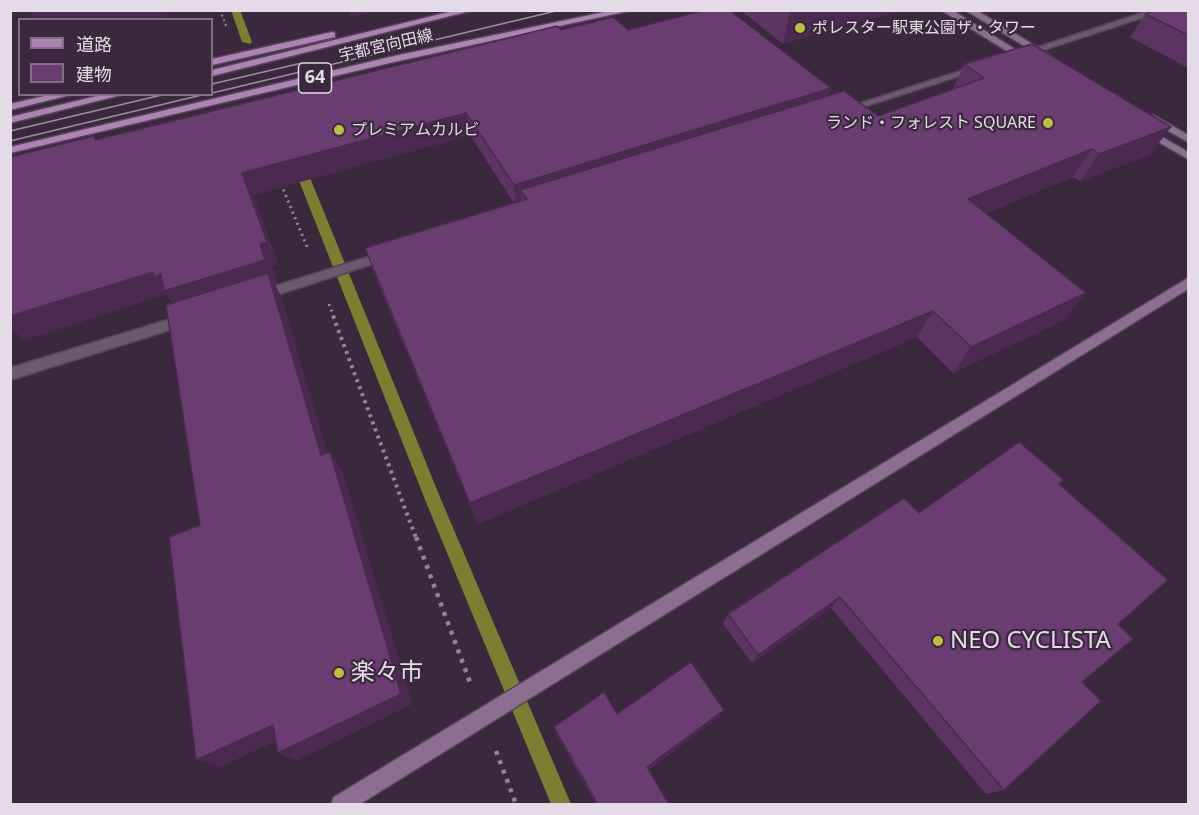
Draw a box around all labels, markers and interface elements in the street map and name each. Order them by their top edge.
legend [18,18,213,96]
place label: ポレスター駅東公園ザ・タワー [812,18,1036,38]
marker: ポレスター駅東公園ザ・タワー [793,21,807,35]
street label: 宇都宮向田線 [337,26,435,66]
text: 道路 [76,32,112,56]
text: 建物 [76,62,112,86]
road number: 64 [298,63,332,93]
place label: ランド・フォレスト SQUARE [826,113,1036,133]
marker: ランド・フォレスト SQUARE [1041,116,1055,130]
place label: プレミアムカルビ [351,120,479,140]
marker: プレミアムカルビ [332,123,346,137]
place label: NEO CYCLISTA [950,627,1111,655]
marker: NEO CYCLISTA [931,634,945,648]
place label: 楽々市 [351,659,423,687]
marker: 楽々市 [332,666,346,680]

